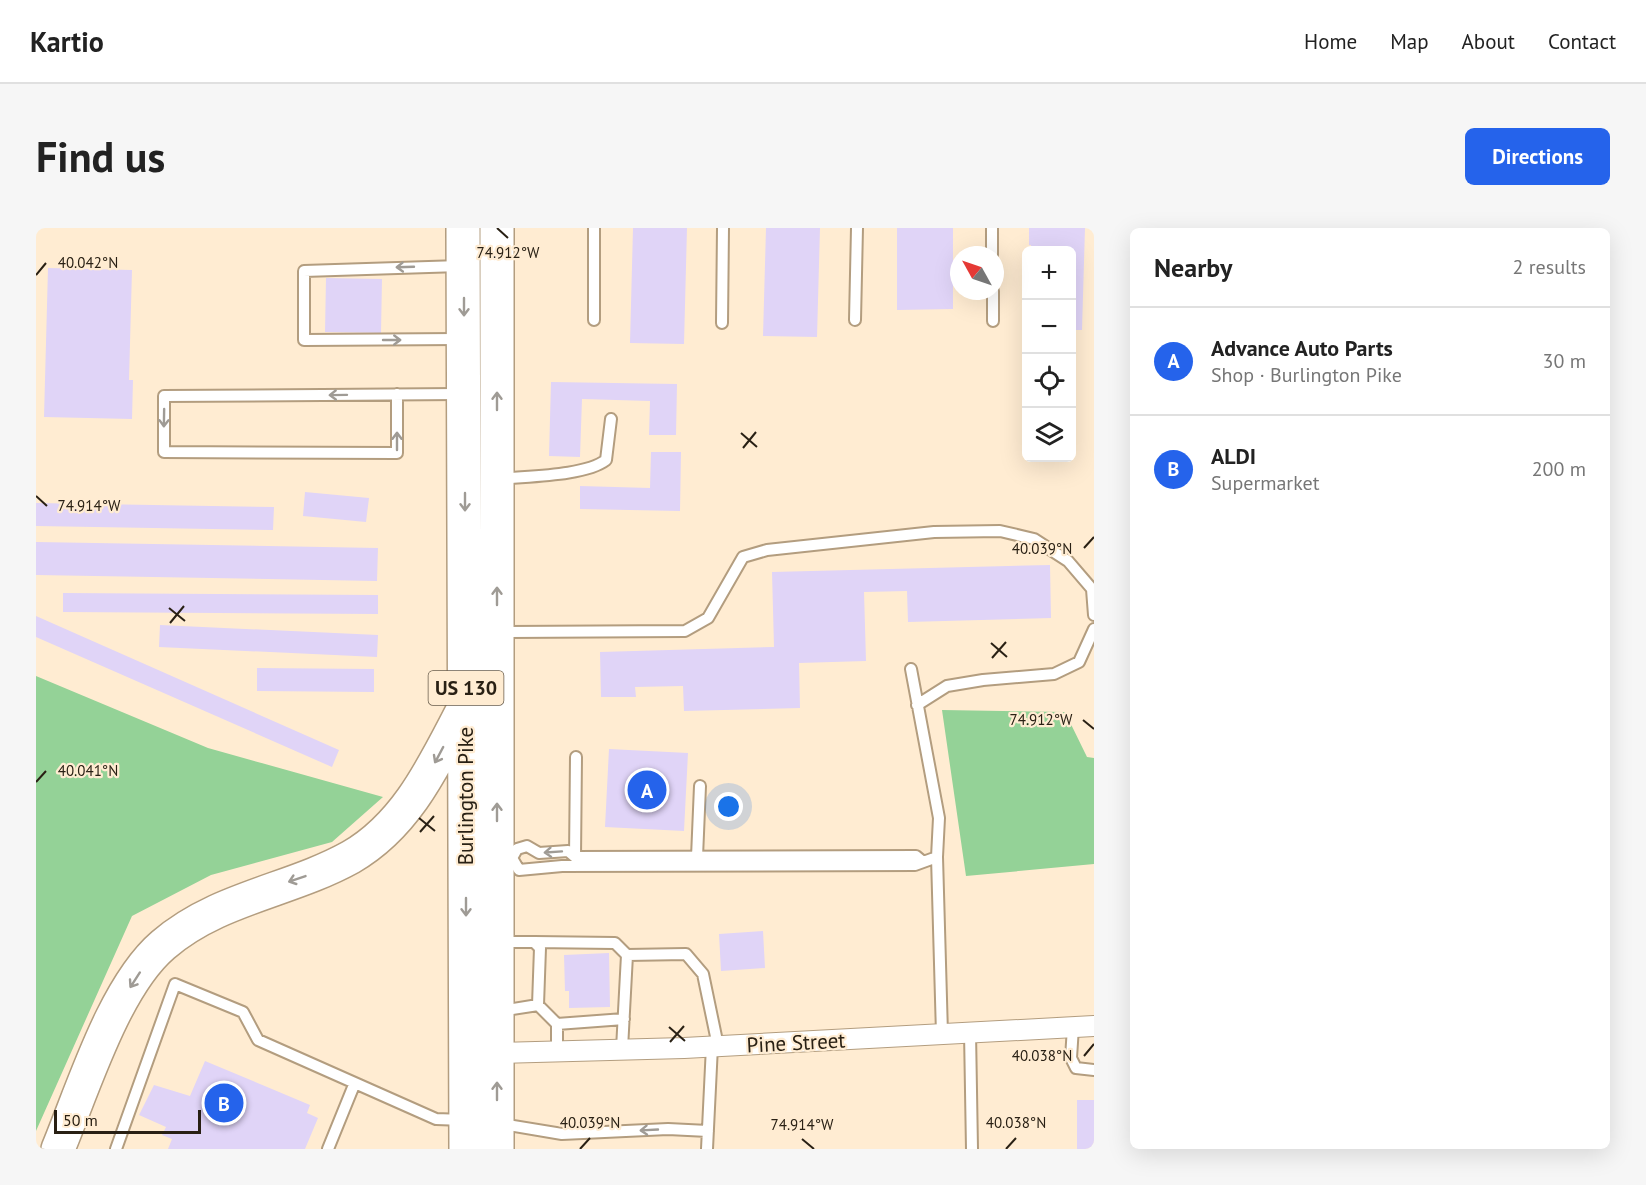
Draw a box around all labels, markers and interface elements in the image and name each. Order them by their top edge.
text: Kartio [30,23,104,60]
text: Home [1304,28,1357,55]
text: Map [1390,28,1429,55]
text: About [1462,28,1515,55]
text: Contact [1548,28,1616,55]
button: Directions [1465,128,1610,185]
text: Find us [36,129,165,184]
text: 74.912°W [477,243,540,262]
north arrow [950,246,1004,300]
map controls [1022,246,1076,462]
button: + [1022,246,1076,300]
text: Nearby [1154,251,1232,284]
text: 40.042°N [58,253,118,272]
text: 2 results [1513,254,1586,280]
one-way arrow [396,262,416,273]
one-way arrow [458,297,470,317]
button: − [1022,300,1076,354]
one-way arrow [381,334,401,346]
text: Advance Auto Parts [1211,334,1393,362]
text: A [1167,348,1180,374]
text: 30 m [1543,348,1586,374]
button: locate [1022,354,1076,408]
text: Shop · Burlington Pike [1211,362,1402,388]
one-way arrow [329,389,349,401]
one-way arrow [491,391,503,411]
one-way arrow [158,407,170,427]
button: layers [1022,408,1076,462]
one-way arrow [391,431,403,451]
text: ALDI [1211,442,1256,470]
text: B [1168,456,1179,482]
text: 200 m [1532,456,1586,482]
text: Supermarket [1211,470,1319,496]
one-way arrow [459,492,471,512]
text: 74.914°W [58,496,121,515]
text: 40.039°N [1012,539,1072,558]
one-way arrow [491,586,503,606]
road number: US 130 [428,671,504,705]
text: 74.912°W [1010,710,1073,729]
street label: Burlington Pike [452,727,479,865]
one-way arrow [433,746,445,763]
text: 40.041°N [58,761,118,780]
pin: A [628,768,666,812]
your location [714,792,743,821]
one-way arrow [491,802,503,822]
one-way arrow [543,847,563,858]
one-way arrow [288,875,307,886]
one-way arrow [460,897,472,917]
one-way arrow [128,971,141,988]
street label: Pine Street [746,1026,846,1059]
text: 40.038°N [1012,1046,1072,1065]
pin: B [204,1080,243,1126]
one-way arrow [491,1081,503,1101]
scale bar [54,1107,201,1134]
text: 50 m [63,1110,98,1130]
text: 40.039°N [560,1113,620,1132]
text: 40.038°N [986,1113,1046,1132]
text: 74.914°W [771,1115,834,1134]
one-way arrow [640,1125,660,1136]

